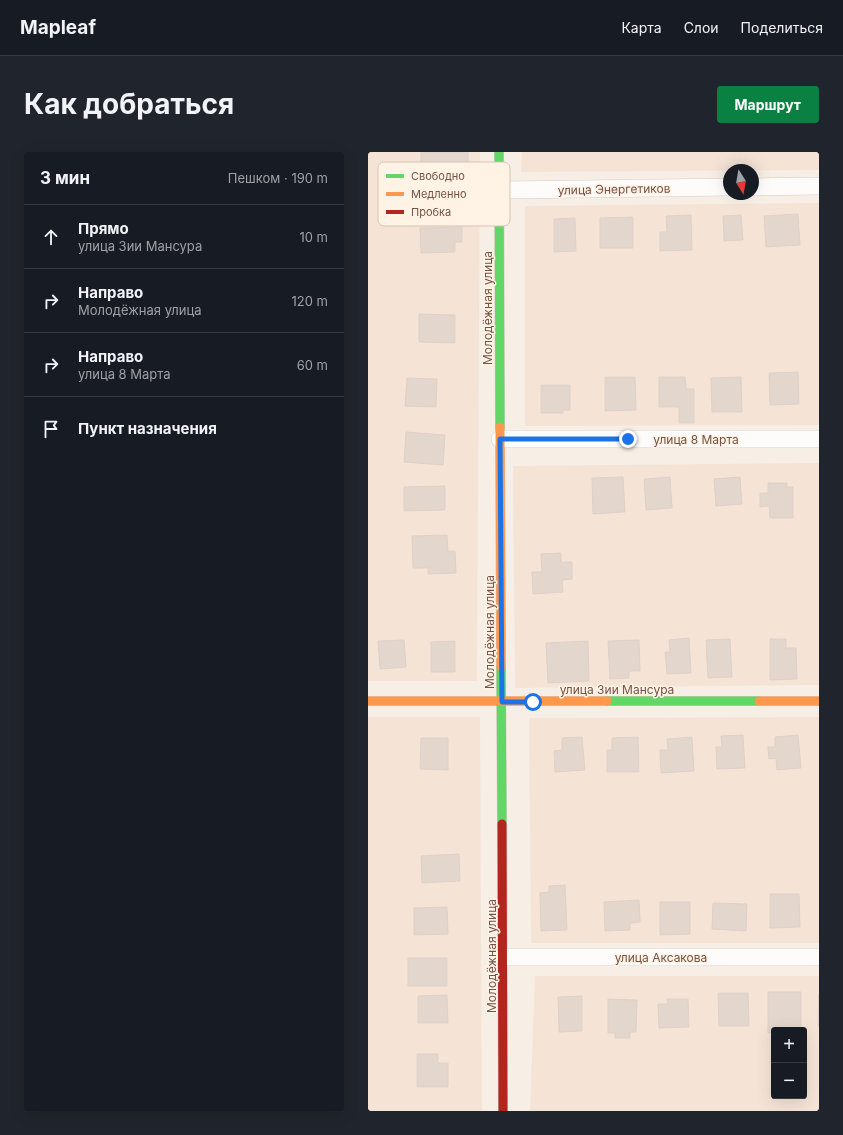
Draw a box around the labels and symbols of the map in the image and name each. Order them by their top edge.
legend [378,162,510,226]
north arrow [723,164,759,200]
text: Свободно [411,169,465,183]
street label: улица Энергетиков [557,181,671,197]
text: Медленно [411,187,467,201]
text: Пробка [411,205,451,219]
street label: Молодёжная улица [480,251,495,365]
route end [619,430,637,448]
street label: улица 8 Марта [653,432,739,447]
street label: Молодёжная улица [482,575,497,689]
street label: улица Зии Мансура [560,682,674,697]
route start [524,693,542,711]
street label: Молодёжная улица [484,899,499,1013]
street label: улица Аксакова [615,950,707,965]

